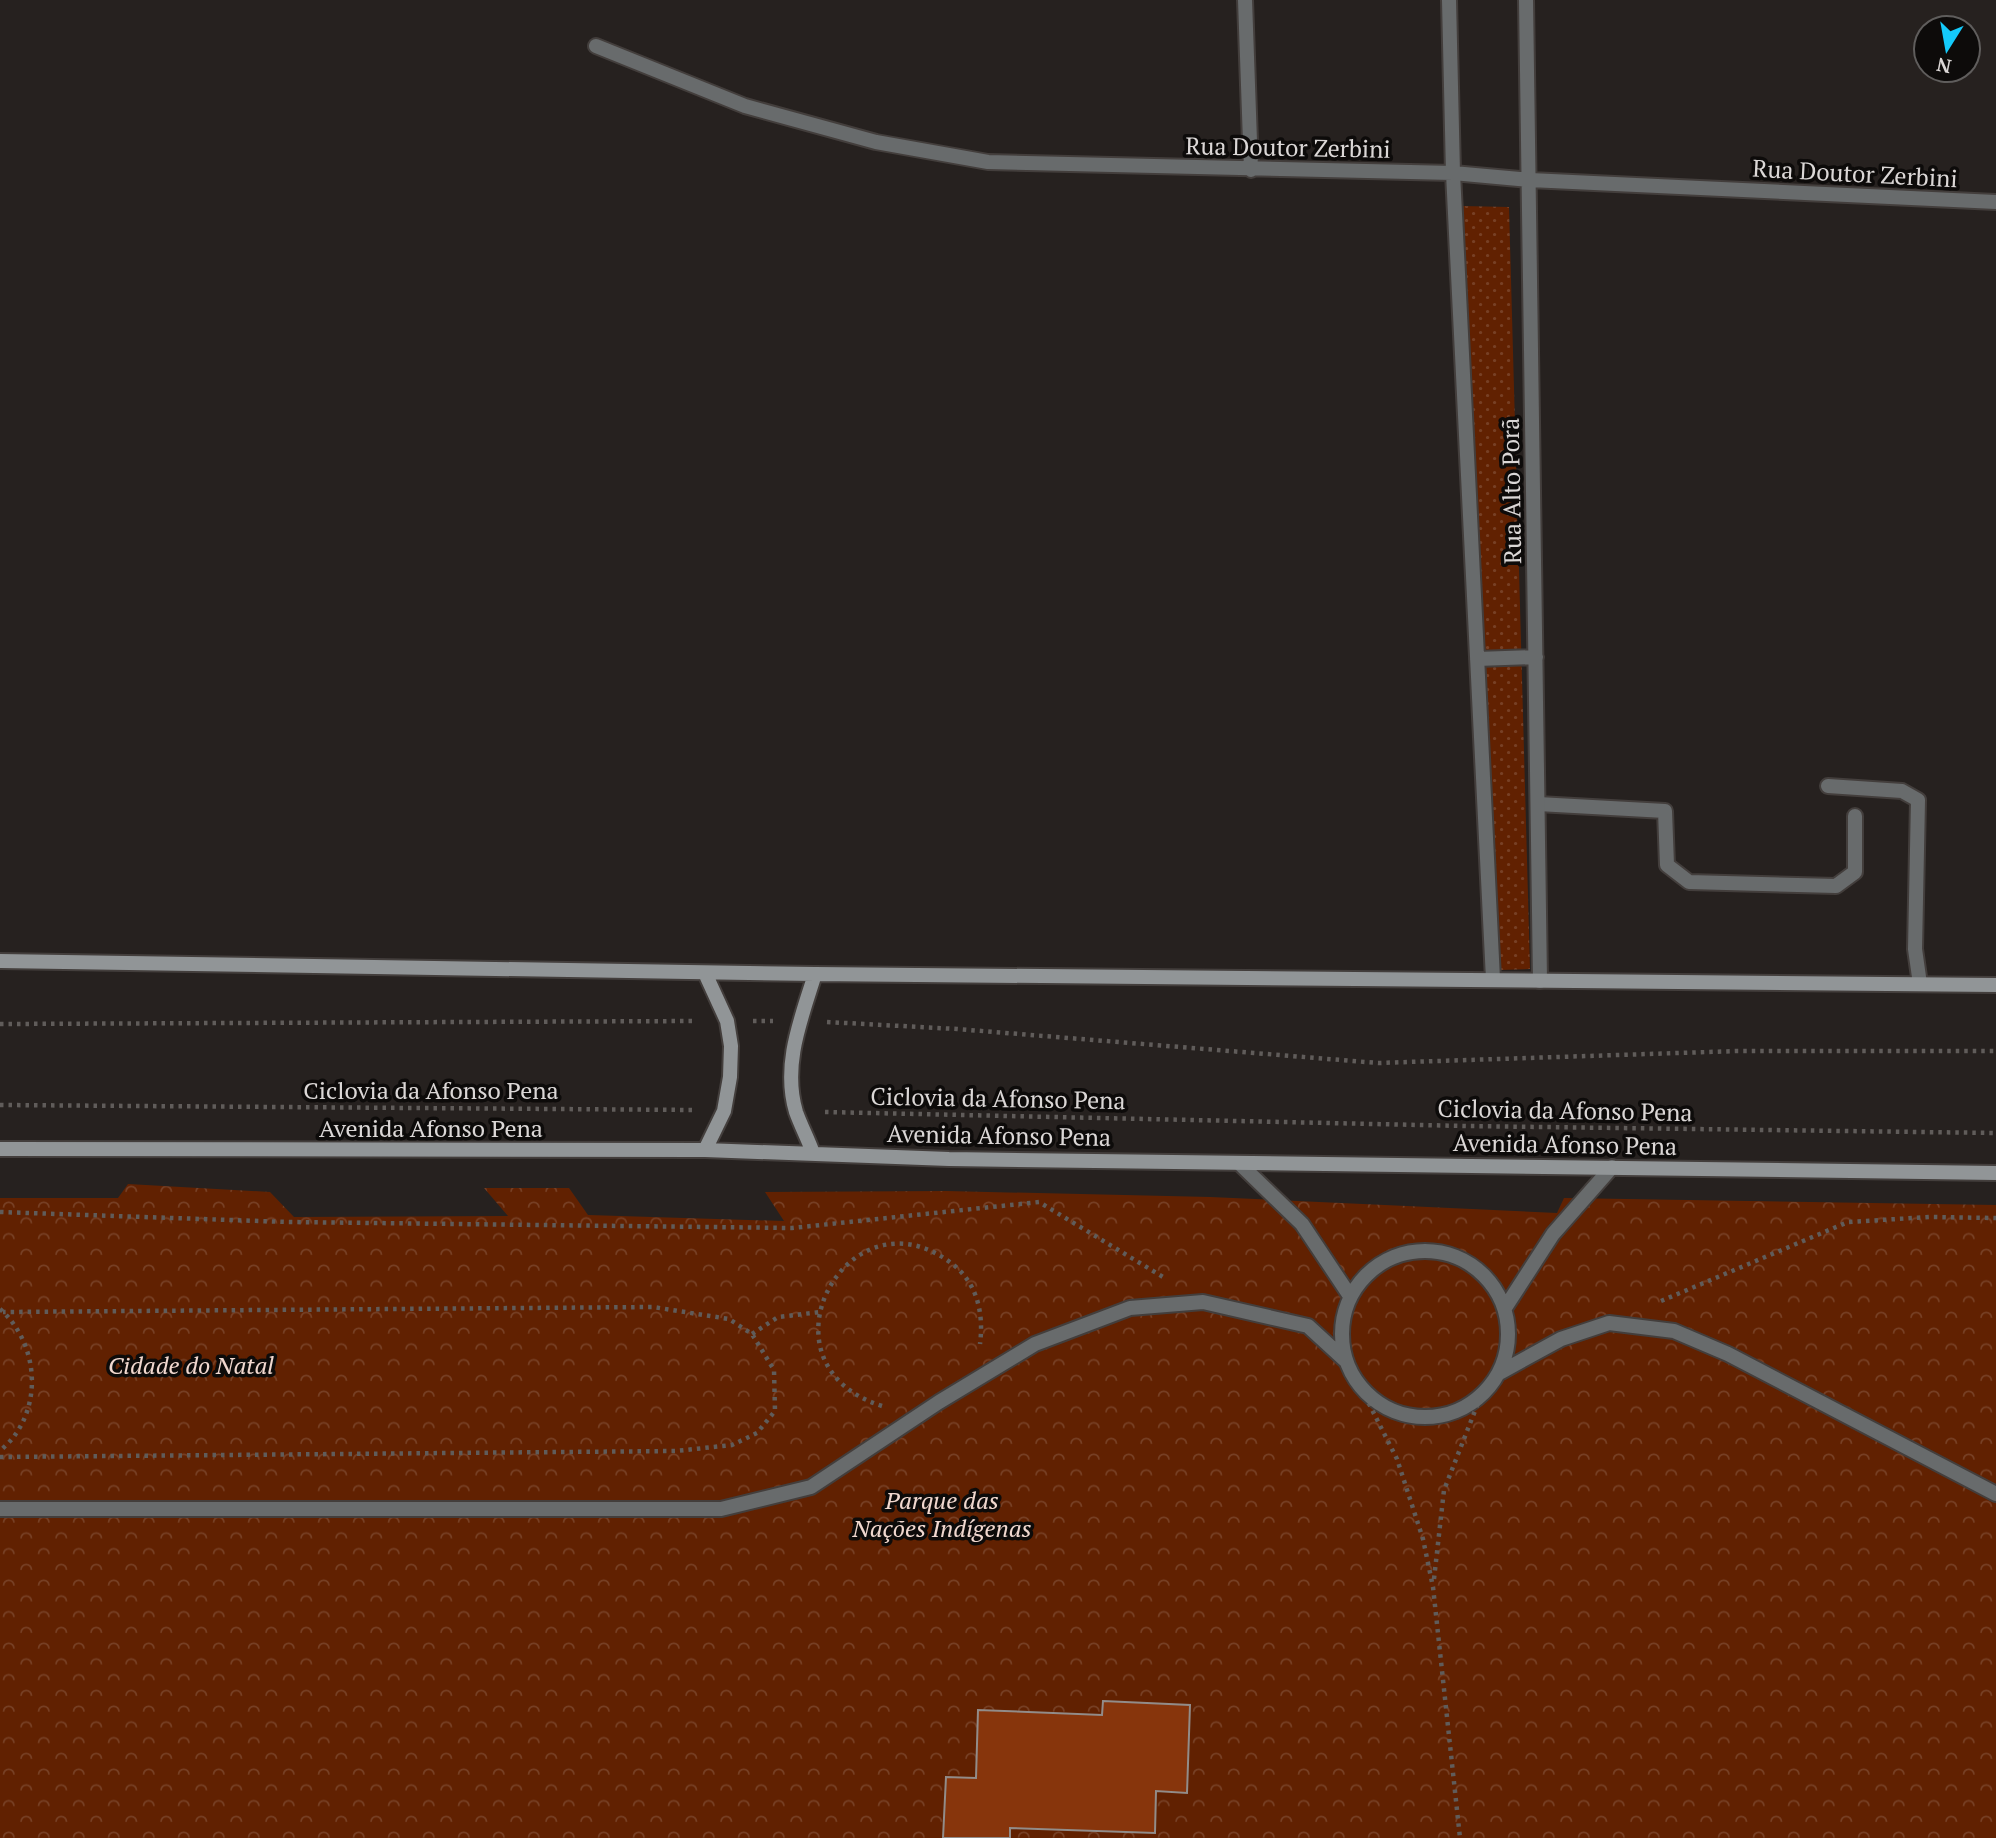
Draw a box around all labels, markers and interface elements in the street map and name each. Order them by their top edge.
north arrow [1912,14,1982,84]
text: N [1934,52,1953,80]
street label: Rua Doutor Zerbini [1185,129,1391,165]
street label: Rua Doutor Zerbini [1752,152,1958,194]
street label: Rua Alto Porã [1494,418,1528,564]
street label: Ciclovia da Afonso Pena [303,1074,559,1106]
street label: Ciclovia da Afonso Pena [870,1080,1126,1116]
street label: Ciclovia da Afonso Pena [1437,1092,1693,1128]
street label: Avenida Afonso Pena [319,1112,543,1144]
street label: Avenida Afonso Pena [887,1117,1111,1153]
street label: Avenida Afonso Pena [1453,1126,1677,1162]
park label: Cidade do Natal [108,1349,274,1381]
park label: Parque das Nações Indígenas [851,1484,1032,1544]

